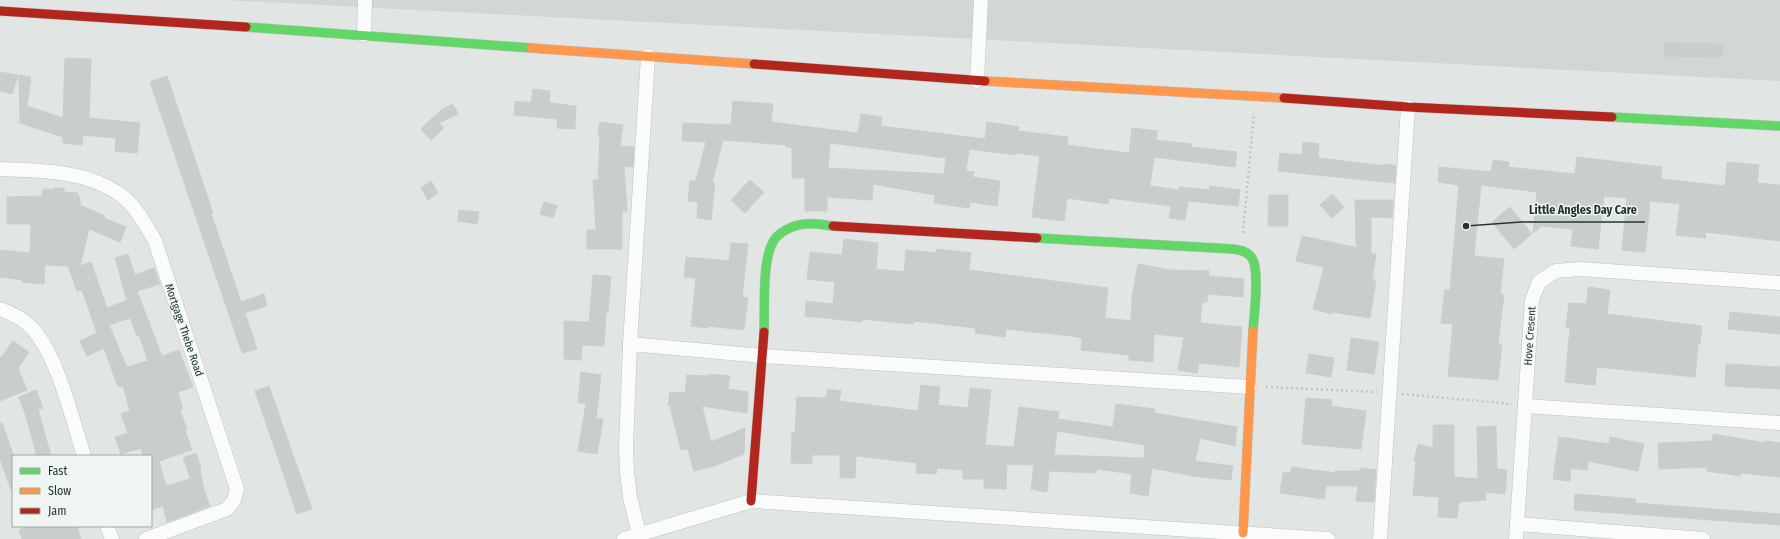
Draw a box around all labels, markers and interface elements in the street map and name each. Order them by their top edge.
callout: Little Angles Day Care [1521,198,1645,222]
text: Little Angles Day Care [1529,203,1637,217]
street label: Mortgage Thebe Road [162,282,206,378]
street label: Hove Cresent [1521,306,1539,366]
legend [12,455,152,527]
text: Fast [48,464,67,478]
text: Slow [48,484,71,498]
text: Jam [48,504,66,518]

